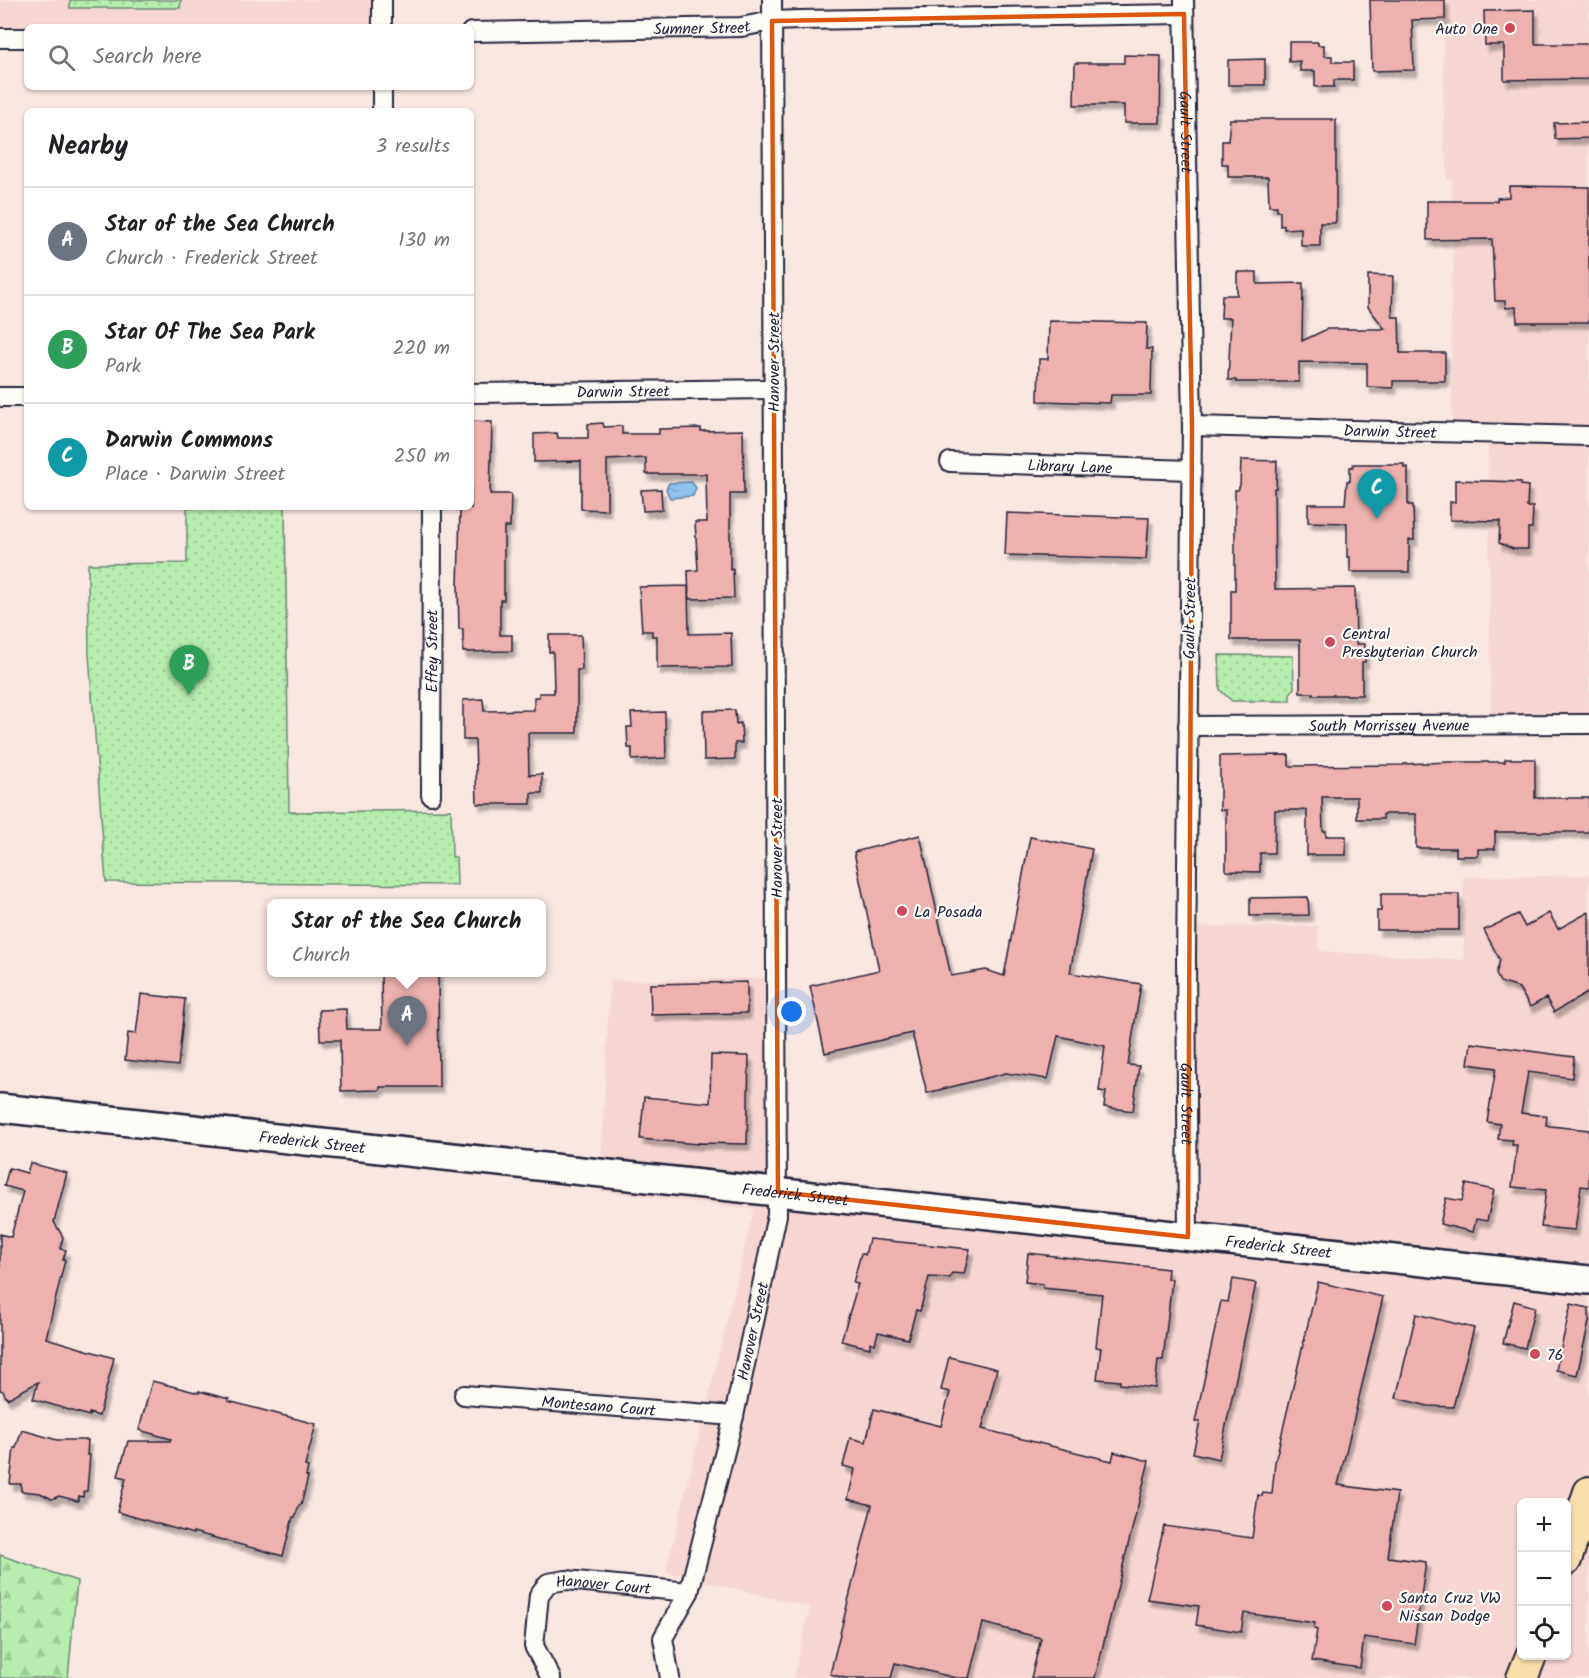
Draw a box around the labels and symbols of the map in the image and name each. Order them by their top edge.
street label: Sumner Street [653,14,754,43]
place label: Auto One [1435,17,1498,42]
marker: Auto One [1503,21,1517,35]
street label: Gault Street [1172,91,1198,174]
street label: Hanover Street [762,311,787,412]
street label: Darwin Street [576,379,671,406]
street label: Darwin Street [1343,419,1438,446]
street label: Library Lane [1027,454,1113,481]
pin: C [1358,470,1396,519]
street label: Gault Street [1177,576,1204,659]
street label: Effey Street [420,609,446,693]
place label: Central Presbyterian Church [1342,622,1478,665]
marker: Central Presbyterian Church [1323,635,1337,649]
pin: B [170,646,208,695]
street label: South Morrissey Avenue [1309,714,1470,739]
street label: Hanover Street [765,797,790,898]
place label: La Posada [914,900,982,925]
marker: La Posada [895,904,909,918]
pin: A [388,996,426,1046]
your location [777,997,806,1026]
street label: Gault Street [1173,1063,1198,1146]
street label: Frederick Street [258,1125,367,1162]
street label: Frederick Street [741,1177,850,1214]
street label: Frederick Street [1224,1230,1334,1266]
street label: Hanover Street [731,1279,777,1383]
place label: 76 [1547,1343,1563,1368]
marker: 76 [1528,1347,1542,1361]
street label: Montesano Court [540,1390,657,1424]
street label: Hanover Court [554,1569,653,1602]
place label: Santa Cruz VW Nissan Dodge [1399,1586,1501,1629]
marker: Santa Cruz VW Nissan Dodge [1380,1599,1394,1613]

